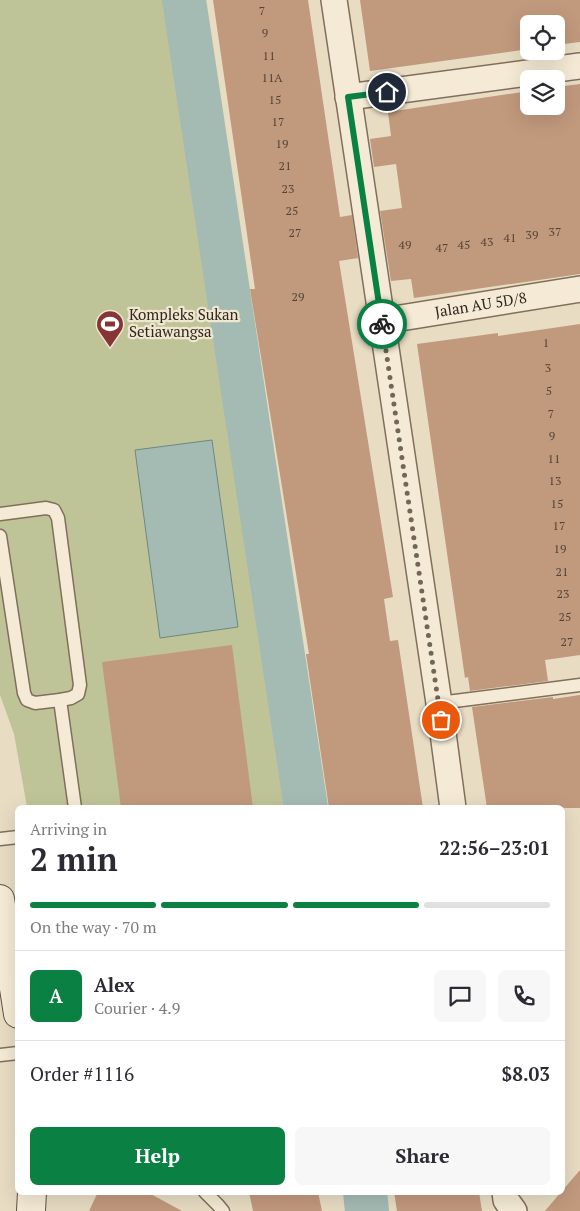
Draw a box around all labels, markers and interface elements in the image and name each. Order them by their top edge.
house number: 7 [259,3,265,18]
map controls [520,15,565,115]
button: locate [520,15,565,60]
house number: 9 [262,25,268,40]
house number: 11 [263,48,275,63]
house number: 11A [262,70,283,85]
button: layers [520,70,565,115]
pin [366,71,408,113]
icon: home [373,78,401,106]
house number: 15 [269,92,281,107]
house number: 17 [272,114,284,129]
house number: 19 [276,136,288,151]
house number: 21 [279,158,291,173]
house number: 23 [282,181,294,196]
house number: 25 [286,203,298,218]
house number: 37 [549,224,561,239]
house number: 27 [289,225,301,240]
house number: 39 [526,227,538,242]
house number: 41 [504,230,516,245]
house number: 43 [481,234,493,249]
house number: 49 [399,237,411,252]
house number: 45 [458,237,470,252]
house number: 47 [436,240,448,255]
street label: Jalan AU 5D/8 [433,287,528,321]
house number: 29 [292,289,304,304]
courier [357,299,407,349]
place label: Kompleks Sukan Setiawangsa [129,304,239,341]
sports icon: Kompleks Sukan Setiawangsa [95,309,125,348]
icon: bike [368,310,396,338]
house number: 1 [543,335,549,350]
house number: 3 [545,360,551,375]
house number: 5 [546,383,552,398]
house number: 7 [548,406,554,421]
house number: 9 [549,428,555,443]
house number: 11 [548,451,560,466]
house number: 13 [549,473,561,488]
house number: 15 [551,496,563,511]
house number: 17 [553,518,565,533]
house number: 19 [554,541,566,556]
house number: 21 [556,564,568,579]
house number: 23 [557,586,569,601]
house number: 25 [559,609,571,624]
house number: 27 [561,634,573,649]
pin [420,699,462,741]
icon: bag [427,706,455,734]
text: Arriving in [30,818,107,840]
text: 22:56–23:01 [439,835,550,860]
text: 2 min [30,838,118,880]
text: On the way · 70 m [30,916,157,938]
button: chat [434,970,486,1022]
button: phone [498,970,550,1022]
text: Alex [94,972,135,997]
text: A [49,983,63,1008]
text: Courier · 4.9 [94,997,180,1019]
text: Order #1116 [30,1061,134,1086]
text: $8.03 [501,1061,550,1086]
button: Help [30,1127,285,1185]
button: Share [295,1127,550,1185]

